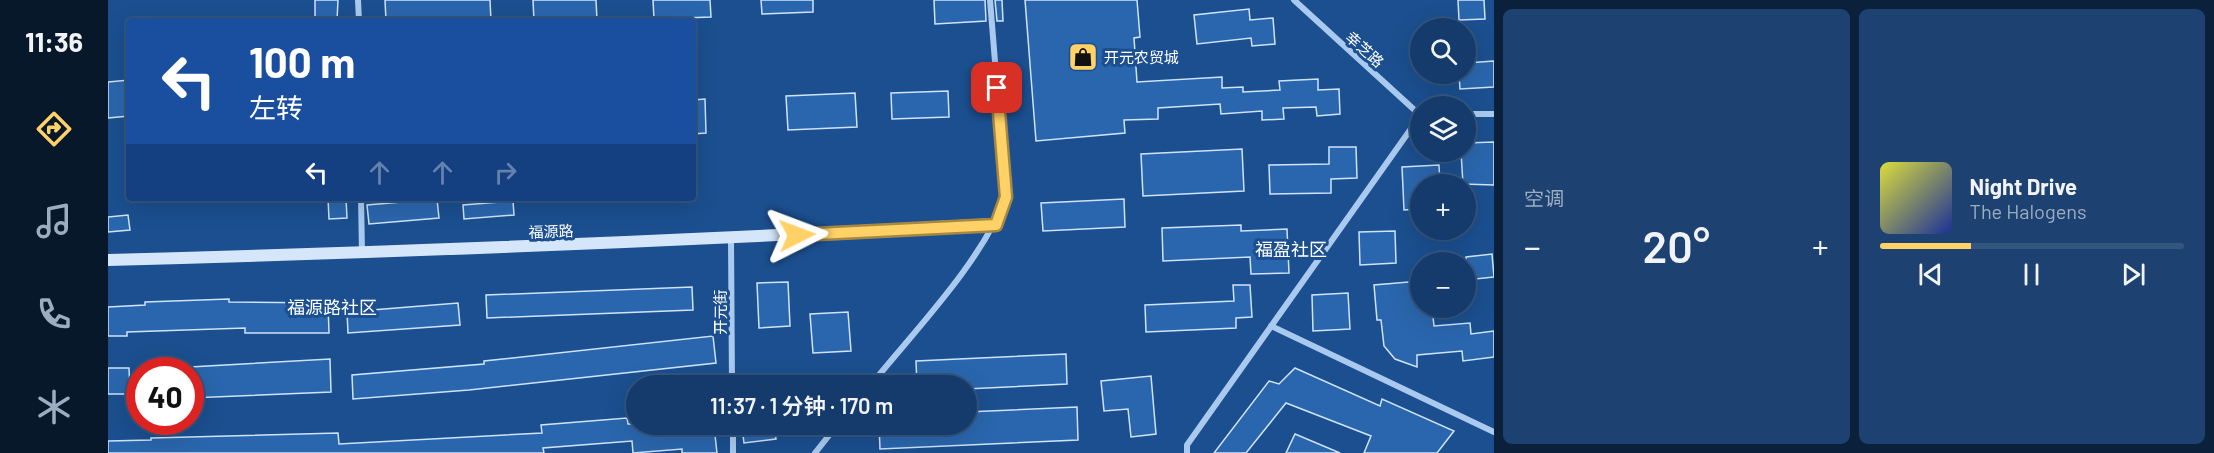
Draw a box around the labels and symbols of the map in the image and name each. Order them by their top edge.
street label: 幸芝路 [1342,27,1388,71]
shop icon: 开元农贸城 [1067,41,1099,73]
place label: 开元农贸城 [1104,48,1179,66]
pin [971,62,1022,113]
position arrow [765,203,829,267]
street label: 福源路 [528,221,574,241]
district label: 福盈社区 [1255,238,1327,260]
street label: 开元街 [711,289,729,335]
district label: 福源路社区 [287,296,377,318]
speed limit sign: 40 [126,357,204,435]

